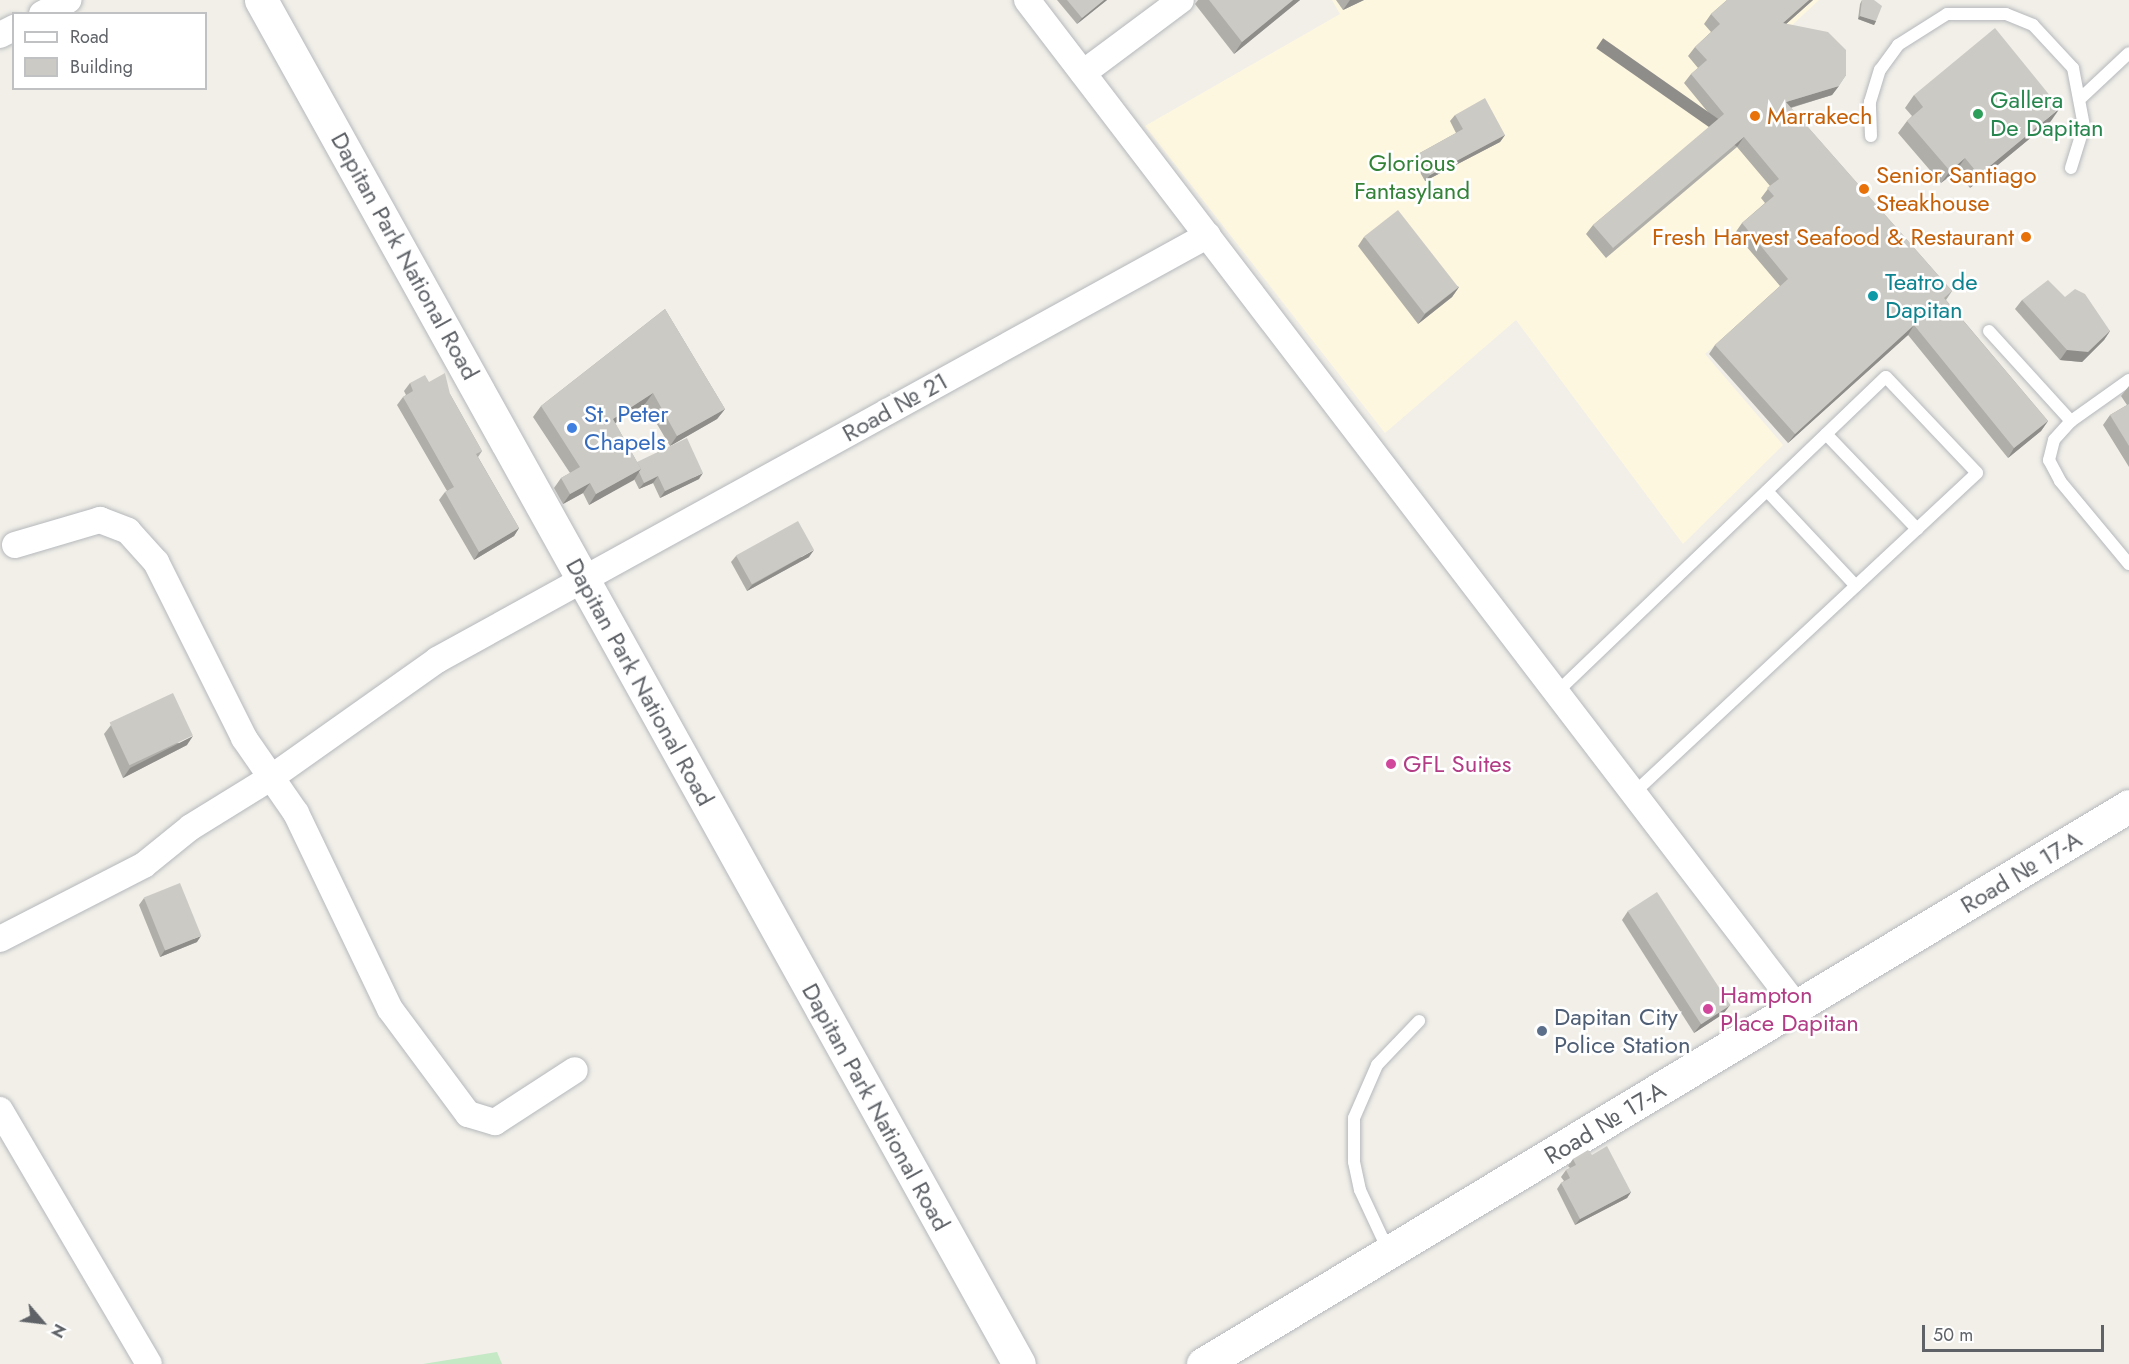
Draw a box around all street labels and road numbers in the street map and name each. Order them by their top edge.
street label: Dapitan Park National Road [325,127,485,385]
street label: Road № 21 [837,366,953,448]
street label: Dapitan Park National Road [560,553,720,811]
street label: Road № 17-A [1955,825,2087,919]
street label: Dapitan Park National Road [796,978,956,1236]
street label: Road № 17-A [1539,1076,1671,1170]

